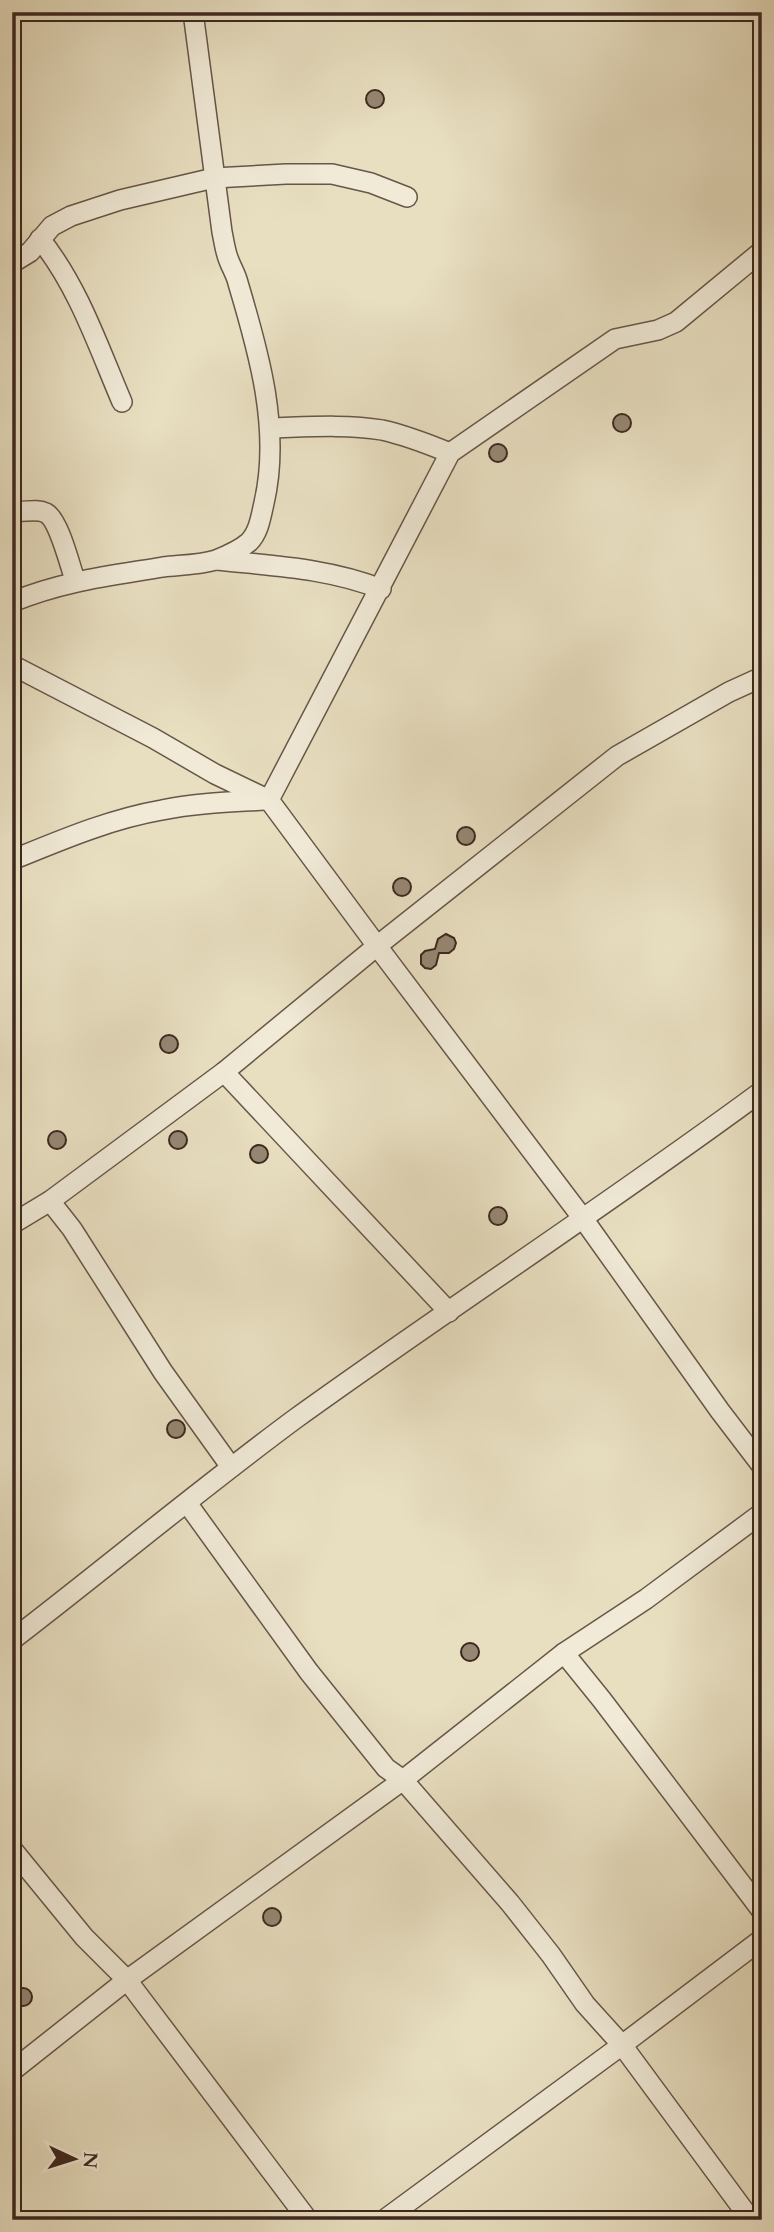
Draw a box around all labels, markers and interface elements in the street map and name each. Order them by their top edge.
north arrow [38,2124,108,2194]
text: N [76,2151,104,2170]

